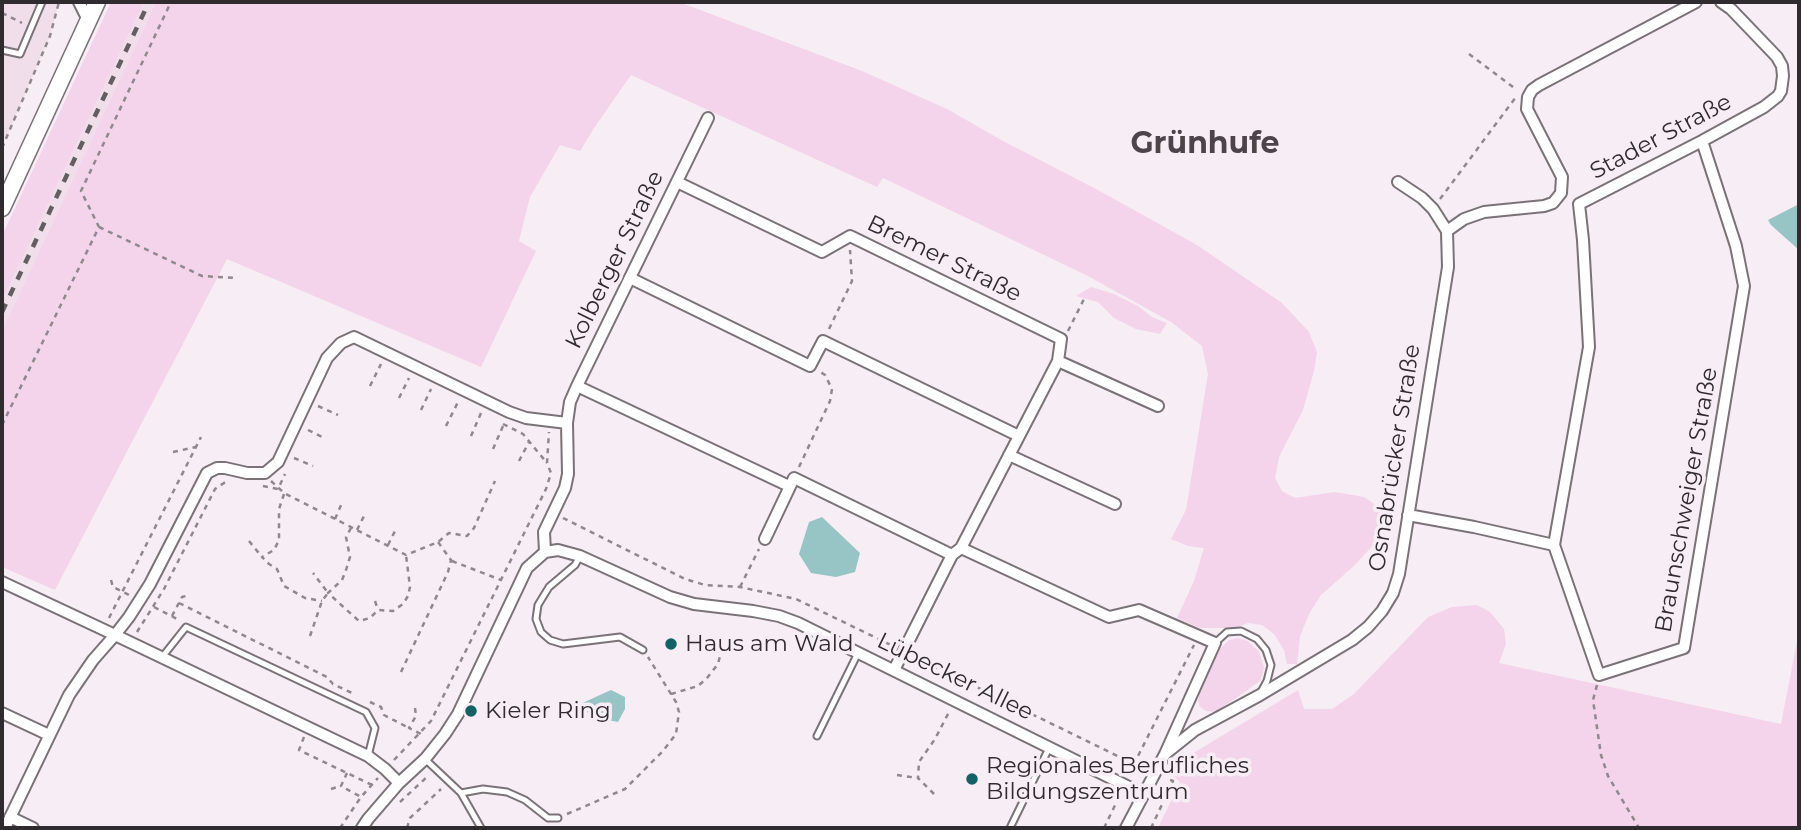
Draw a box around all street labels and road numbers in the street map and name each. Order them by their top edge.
street label: Stader Straße [1586,88,1736,186]
street label: Kolberger Straße [560,167,670,353]
street label: Bremer Straße [862,210,1026,308]
street label: Osnabrücker Straße [1363,342,1427,574]
street label: Braunschweiger Straße [1650,365,1724,635]
street label: Lübecker Allee [872,627,1038,727]

